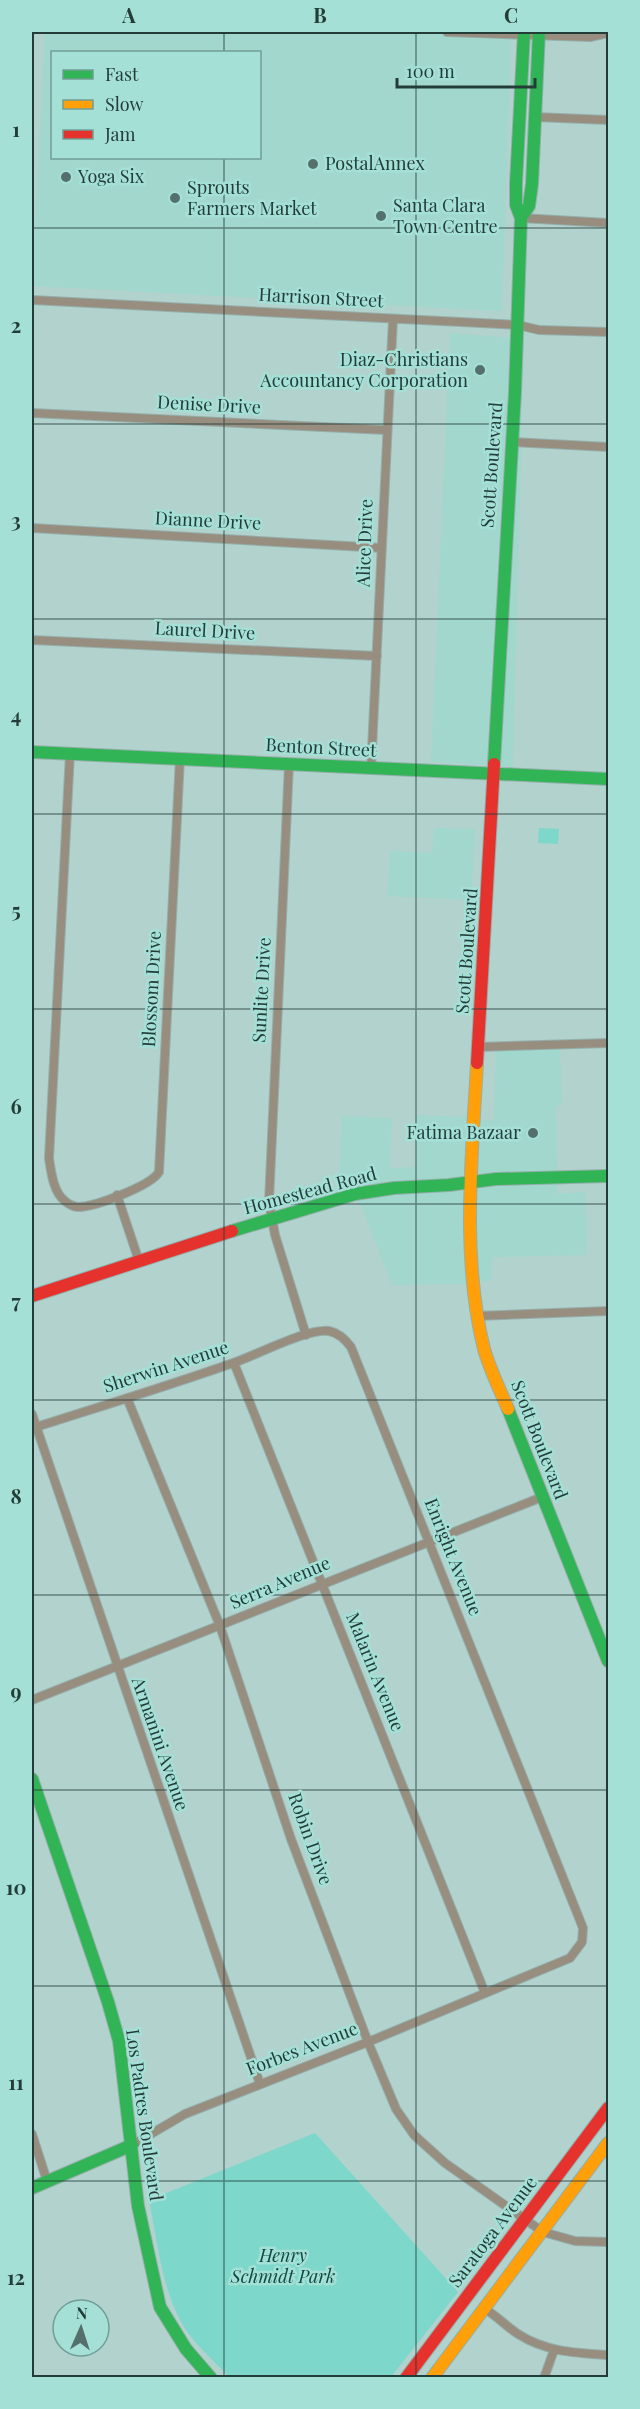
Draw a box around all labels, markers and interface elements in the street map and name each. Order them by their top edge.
text: A [121,1,136,28]
text: B [313,1,327,28]
text: C [504,1,518,28]
legend [51,51,261,159]
scale bar [397,51,535,89]
text: 100 m [406,59,455,83]
text: Fast [105,62,139,86]
text: Slow [105,92,143,116]
text: 1 [12,115,20,142]
text: Jam [104,122,135,146]
place label: PostalAnnex [325,151,425,175]
marker: PostalAnnex [306,157,320,171]
place label: Yoga Six [77,164,145,188]
marker: Yoga Six [59,170,73,184]
place label: Sprouts Farmers Market [187,175,317,220]
marker: Sprouts Farmers Market [168,191,182,205]
place label: Santa Clara Town Centre [393,193,498,238]
marker: Santa Clara Town Centre [374,209,388,223]
street label: Harrison Street [258,282,385,312]
text: 2 [11,311,21,338]
place label: Diaz-Christians Accountancy Corporation [259,347,468,392]
marker: Diaz-Christians Accountancy Corporation [473,363,487,377]
street label: Denise Drive [157,389,262,419]
street label: Scott Boulevard [475,401,507,529]
street label: Alice Drive [350,498,378,588]
street label: Dianne Drive [154,505,262,535]
text: 3 [11,506,21,533]
street label: Laurel Drive [154,615,256,645]
text: 4 [11,701,21,728]
street label: Benton Street [265,732,378,762]
street label: Scott Boulevard [450,887,482,1015]
text: 5 [11,896,21,923]
street label: Blossom Drive [136,930,166,1048]
street label: Sunlite Drive [246,937,276,1043]
text: 6 [10,1092,22,1119]
place label: Fatima Bazaar [407,1120,521,1144]
marker: Fatima Bazaar [526,1126,540,1140]
street label: Homestead Road [241,1161,379,1219]
text: 7 [11,1287,21,1314]
street label: Sherwin Avenue [100,1334,231,1398]
street label: Scott Boulevard [506,1377,574,1503]
text: 8 [10,1482,22,1509]
street label: Enright Avenue [419,1494,488,1619]
street label: Serra Avenue [226,1550,333,1614]
street label: Malarin Avenue [341,1609,411,1735]
street label: Armanini Avenue [127,1673,195,1814]
text: 9 [10,1677,22,1704]
street label: Robin Drive [283,1789,339,1888]
text: 10 [6,1873,26,1900]
street label: Forbes Avenue [242,2016,361,2080]
street label: Los Padres Boulevard [121,2027,169,2203]
text: 11 [8,2068,24,2095]
street label: Saratoga Avenue [443,2171,542,2292]
park label: Henry Schmidt Park [230,2243,335,2288]
text: 12 [7,2263,25,2290]
north arrow [51,2298,111,2358]
text: N [75,2302,89,2323]

